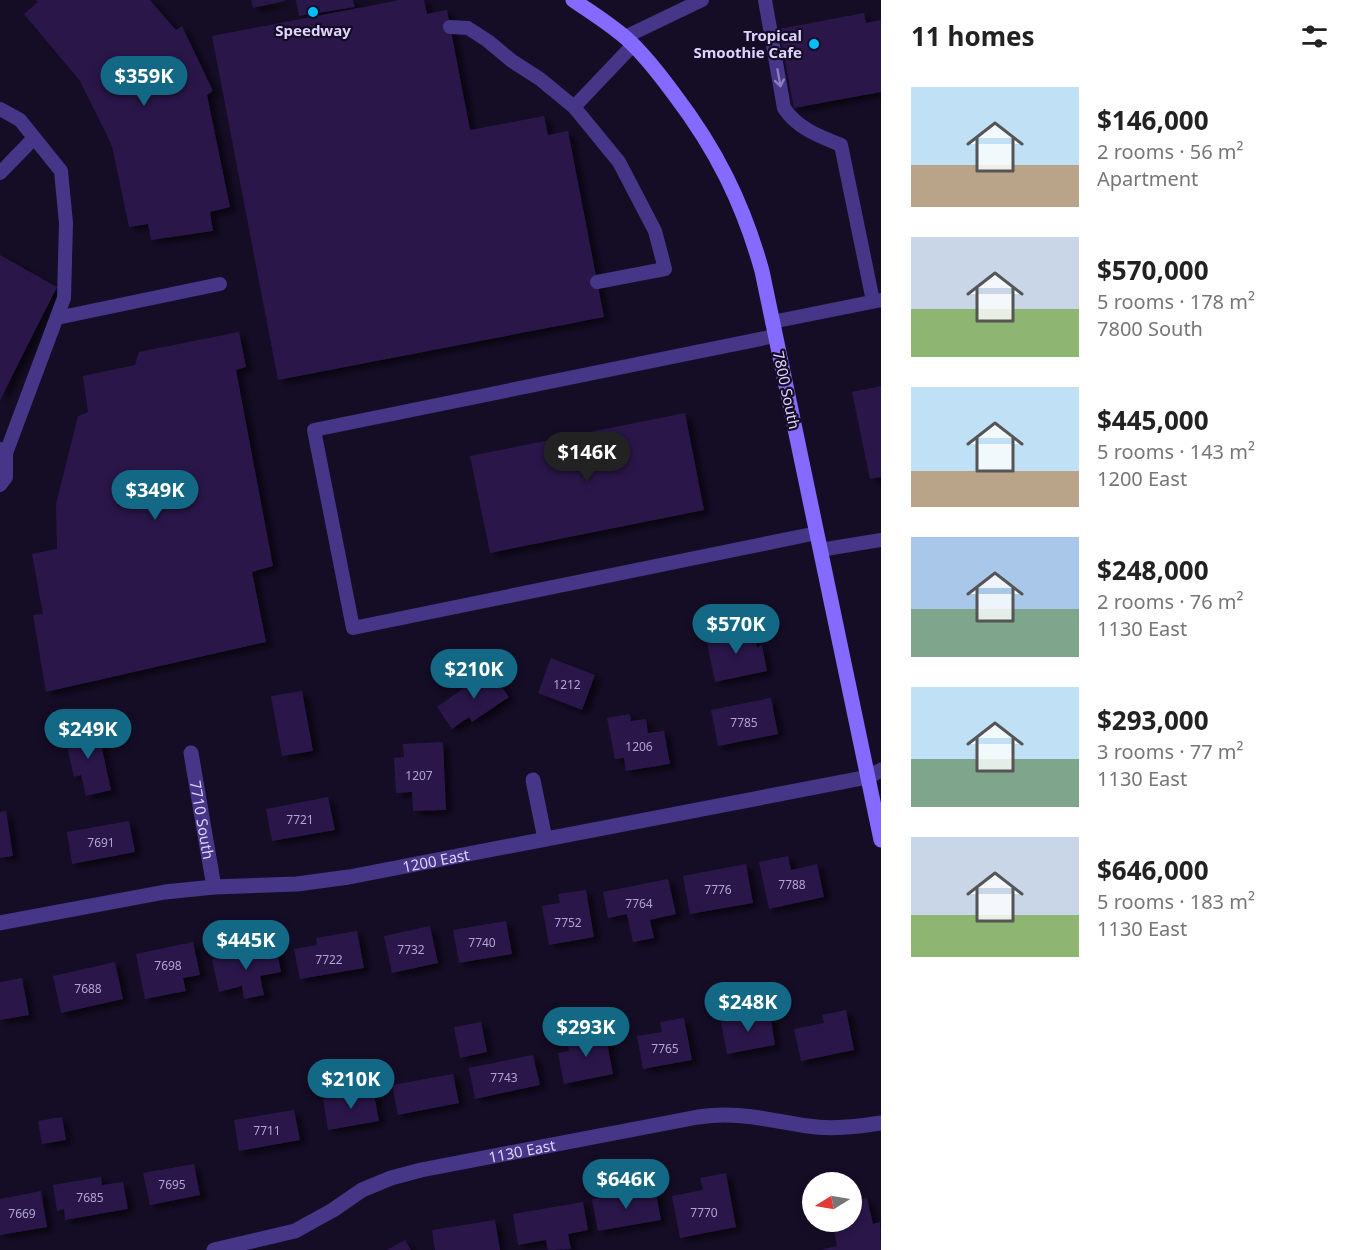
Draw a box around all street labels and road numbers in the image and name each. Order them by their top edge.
street label: 7800 South [769,349,805,431]
street label: 7710 South [186,779,219,861]
street label: 1200 East [401,844,471,877]
street label: 1130 East [487,1134,558,1167]

